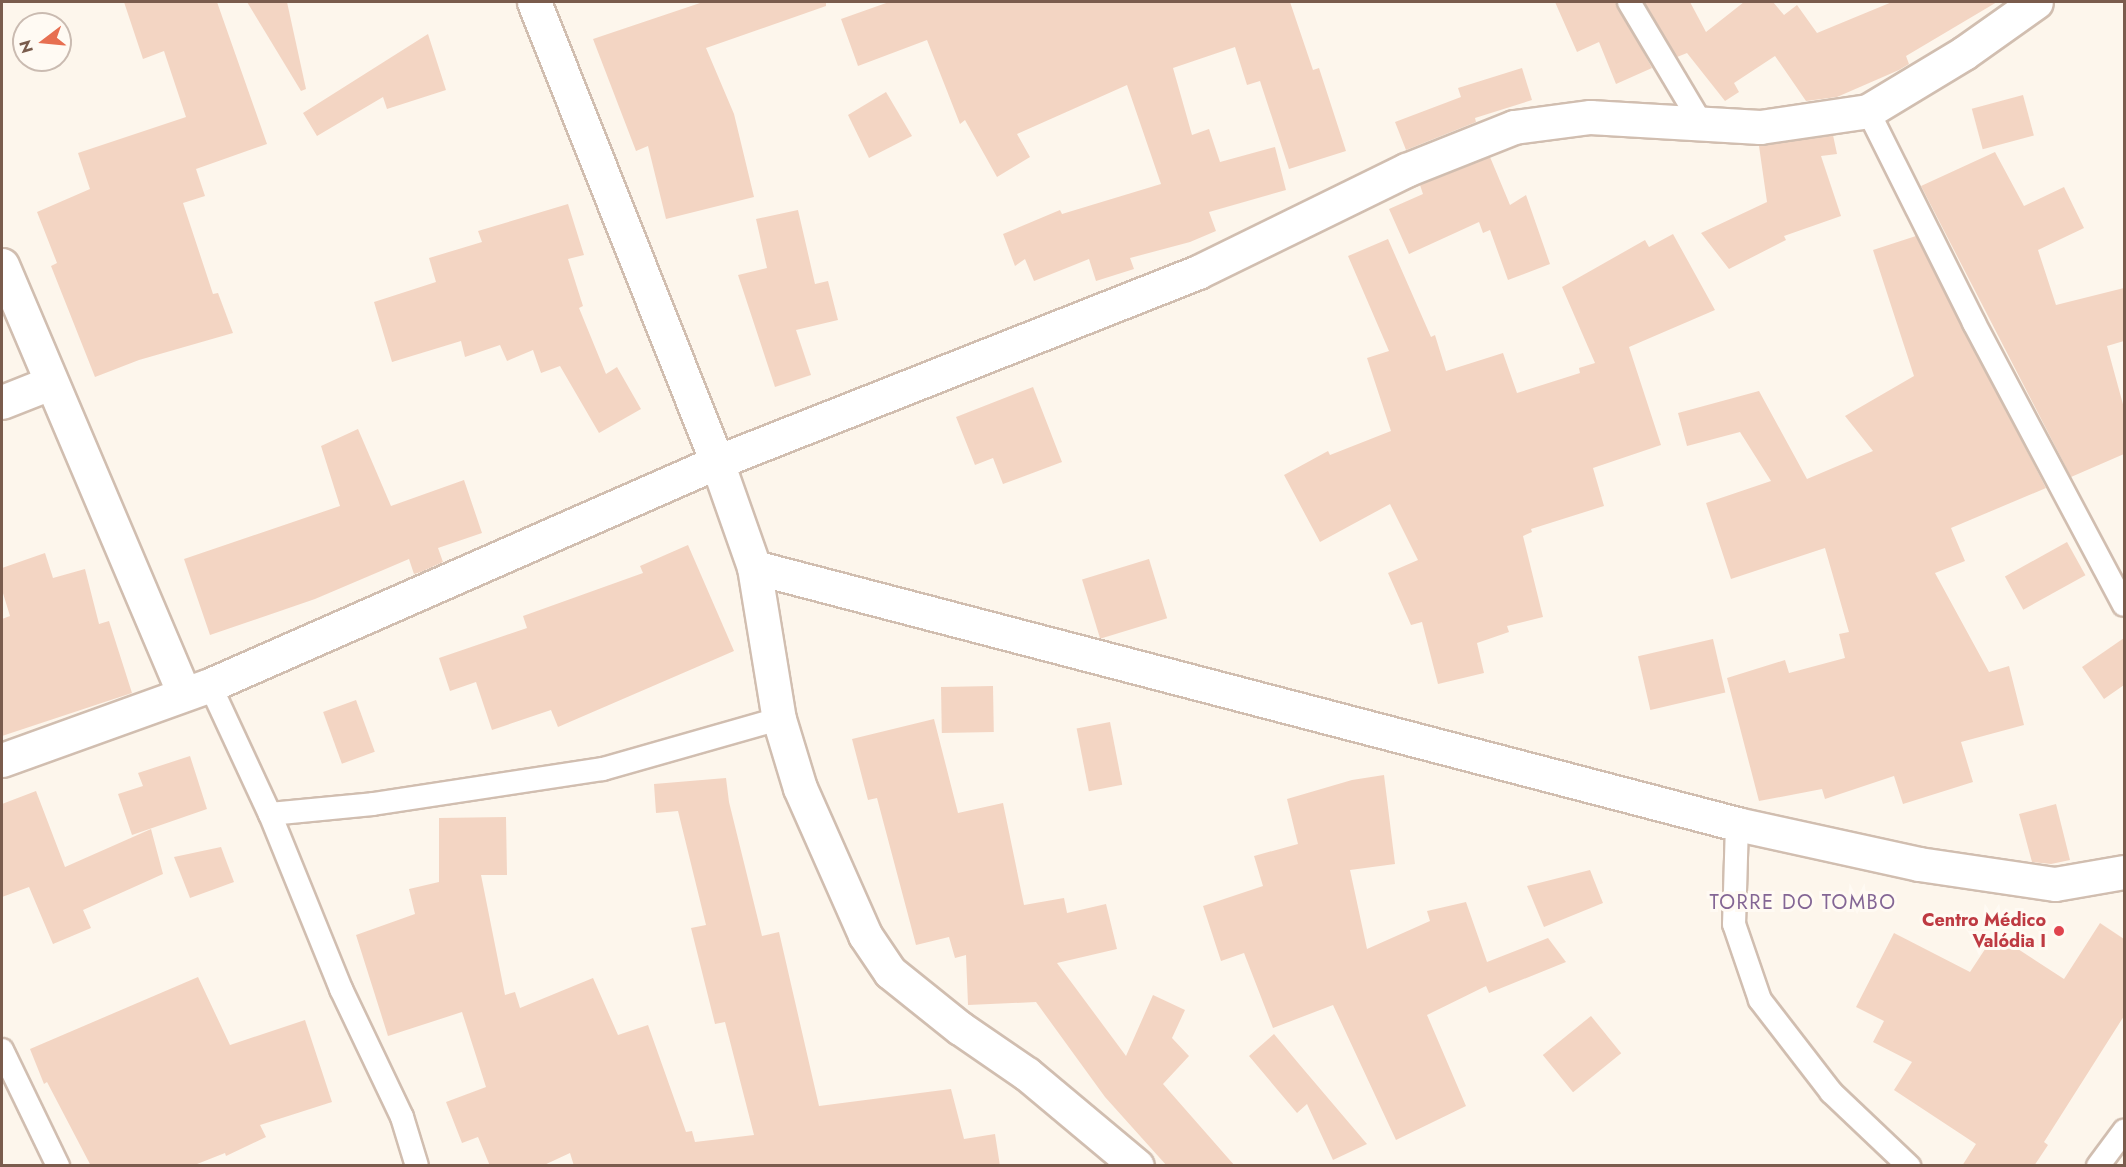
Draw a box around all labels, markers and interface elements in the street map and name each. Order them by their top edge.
north arrow [12,12,72,72]
text: N [13,37,39,56]
district label: TORRE DO TOMBO [1709,890,1897,914]
place label: Centro Médico Valódia I [1922,910,2046,952]
marker: Centro Médico Valódia I [2050,922,2068,940]

